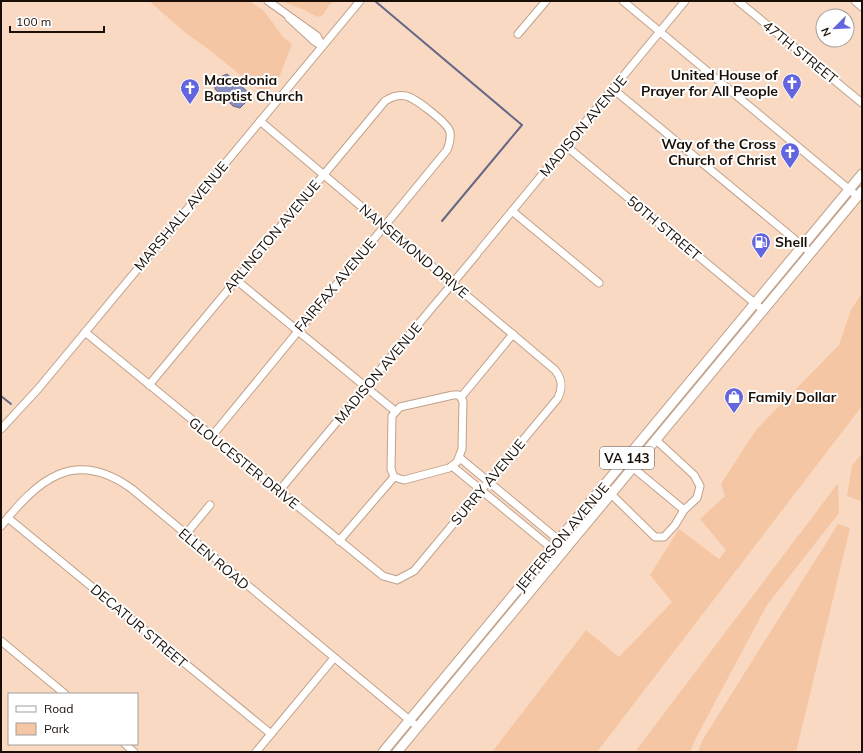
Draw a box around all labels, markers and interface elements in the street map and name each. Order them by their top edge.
scale bar [10,8,104,34]
north arrow [815,8,855,48]
text: 100 m [16,14,51,29]
street label: 47TH STREET [759,16,841,88]
text: N [818,25,834,39]
place label: United House of Prayer for All People [641,66,779,100]
place label: Macedonia Baptist Church [204,71,303,105]
street label: MADISON AVENUE [535,72,631,180]
church icon: United House of Prayer for All People [781,72,803,100]
church icon: Macedonia Baptist Church [179,77,201,105]
place label: Way of the Cross Church of Christ [661,135,777,169]
church icon: Way of the Cross Church of Christ [779,141,801,169]
street label: MARSHALL AVENUE [130,158,232,274]
street label: ARLINGTON AVENUE [220,176,324,296]
street label: 50TH STREET [623,192,705,264]
street label: NANSEMOND DRIVE [356,200,472,302]
fuel station icon: Shell [750,231,772,259]
place label: Shell [775,233,807,251]
street label: FAIRFAX AVENUE [291,234,379,336]
street label: MADISON AVENUE [330,319,426,427]
shop icon: Family Dollar [723,386,745,414]
place label: Family Dollar [748,388,837,406]
street label: GLOUCESTER DRIVE [185,413,303,513]
street label: SURRY AVENUE [447,435,529,529]
road number: VA 143 [600,447,654,469]
street label: JEFFERSON AVENUE [511,479,613,595]
street label: ELLEN ROAD [175,524,253,594]
street label: DECATUR STREET [87,580,191,672]
legend [8,693,138,745]
text: Road [44,701,73,716]
text: Park [44,721,70,736]

